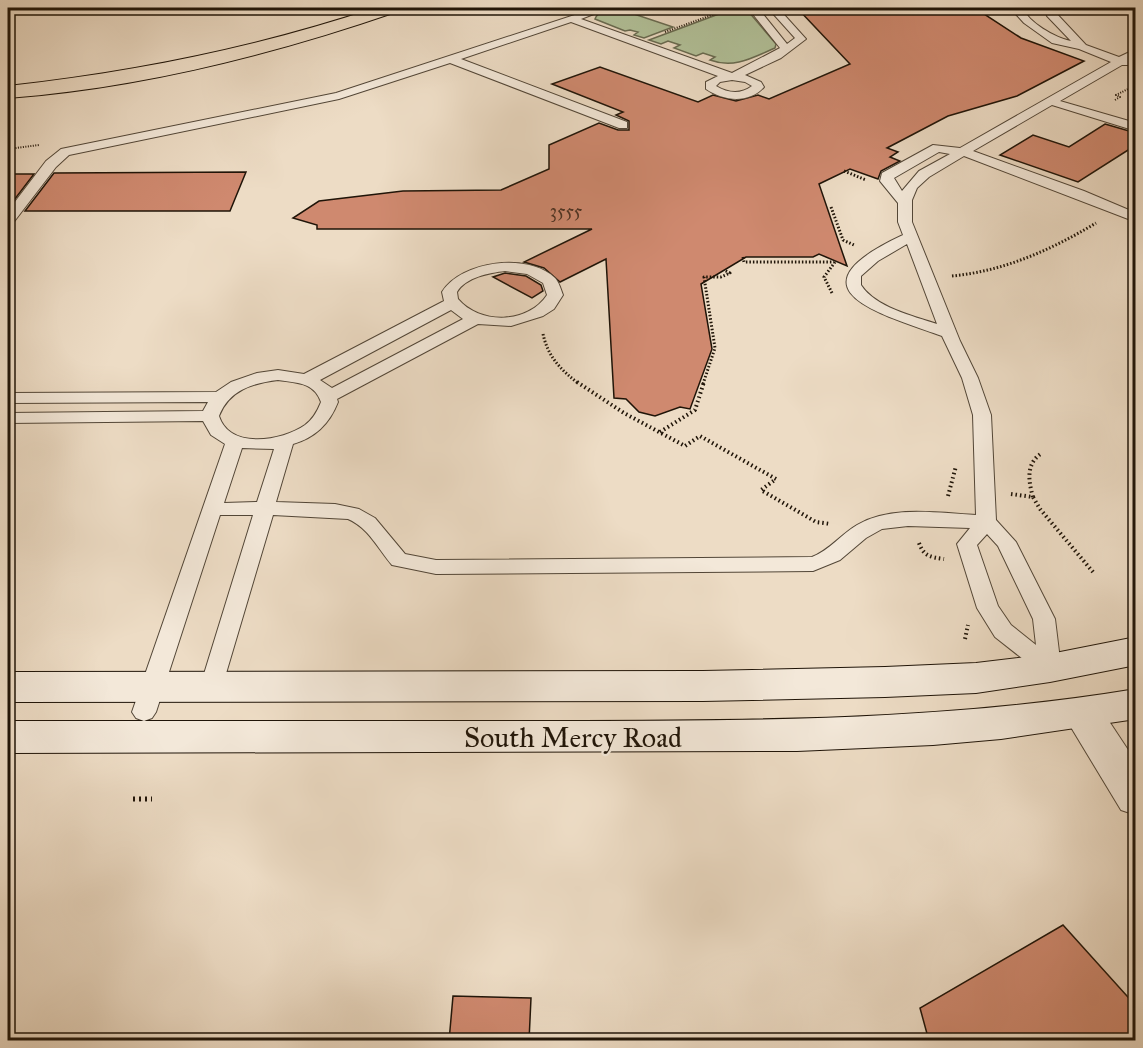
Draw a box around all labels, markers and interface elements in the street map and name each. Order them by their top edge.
house number: 3555 [550,200,583,222]
street label: South Mercy Road [464,720,682,755]

